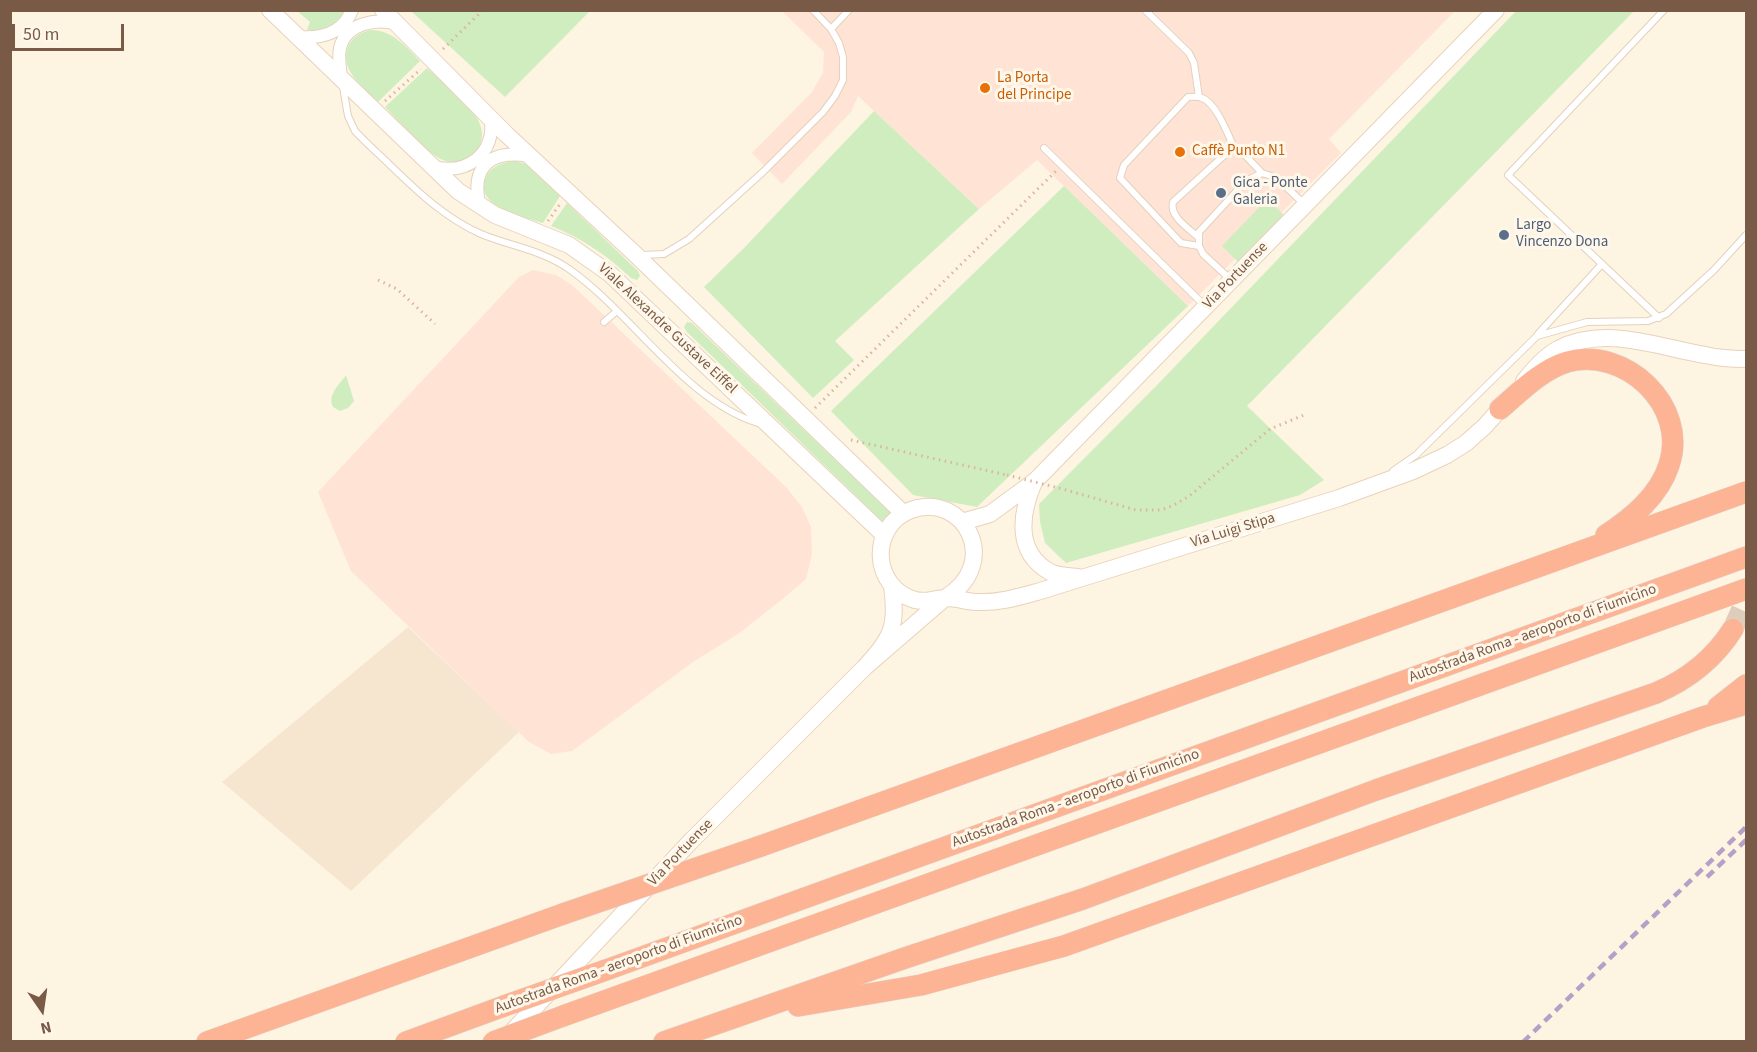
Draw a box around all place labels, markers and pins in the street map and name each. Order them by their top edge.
place label: La Porta del Principe [997,70,1071,105]
marker: La Porta del Principe [978,81,992,95]
place label: Caffè Punto N1 [1192,143,1285,161]
marker: Caffè Punto N1 [1173,145,1187,159]
place label: Gica - Ponte Galeria [1233,175,1308,210]
marker: Gica - Ponte Galeria [1214,186,1228,200]
place label: Largo Vincenzo Dona [1516,217,1608,252]
marker: Largo Vincenzo Dona [1497,228,1511,242]

